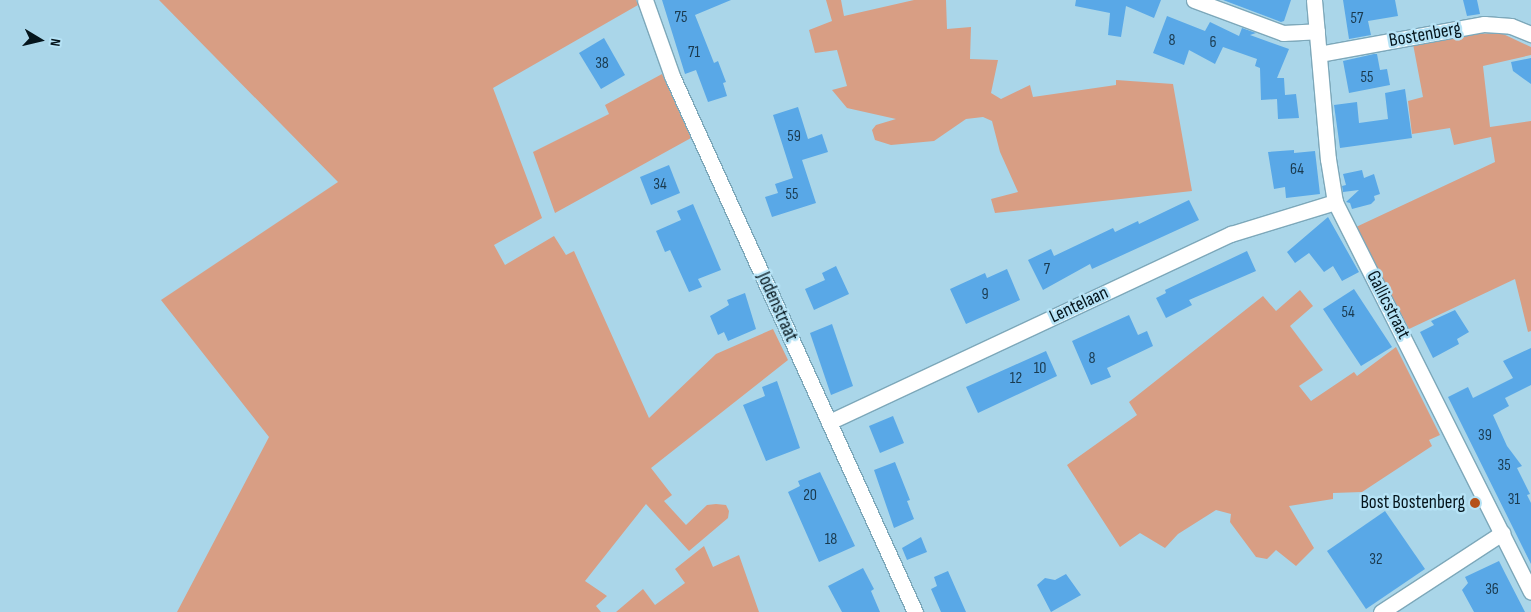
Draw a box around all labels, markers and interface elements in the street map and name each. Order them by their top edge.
house number: 75 [675,8,687,28]
house number: 57 [1351,9,1363,29]
north arrow [15,15,65,65]
street label: Bostenberg [1387,17,1463,53]
house number: 8 [1168,31,1176,51]
house number: 6 [1209,33,1217,53]
text: N [46,37,64,47]
house number: 71 [688,43,700,63]
house number: 38 [595,54,609,74]
house number: 55 [1361,68,1373,88]
house number: 59 [787,127,801,147]
house number: 64 [1290,160,1304,180]
house number: 34 [653,175,667,195]
house number: 55 [786,185,798,205]
house number: 7 [1044,260,1050,280]
street label: Gallicstraat [1361,267,1415,343]
street label: Jodenstraat [752,269,802,345]
street label: Lentelaan [1046,282,1112,328]
house number: 9 [981,285,989,305]
house number: 54 [1341,303,1355,323]
house number: 8 [1088,349,1096,369]
house number: 10 [1034,359,1046,379]
house number: 12 [1010,369,1022,389]
house number: 39 [1478,426,1492,446]
house number: 35 [1497,456,1511,476]
house number: 20 [803,486,817,506]
house number: 31 [1508,490,1520,510]
place label: Bost Bostenberg [1360,492,1465,514]
marker: Bost Bostenberg [1469,497,1481,509]
house number: 18 [825,530,837,550]
house number: 32 [1369,550,1383,570]
house number: 36 [1485,580,1499,600]

